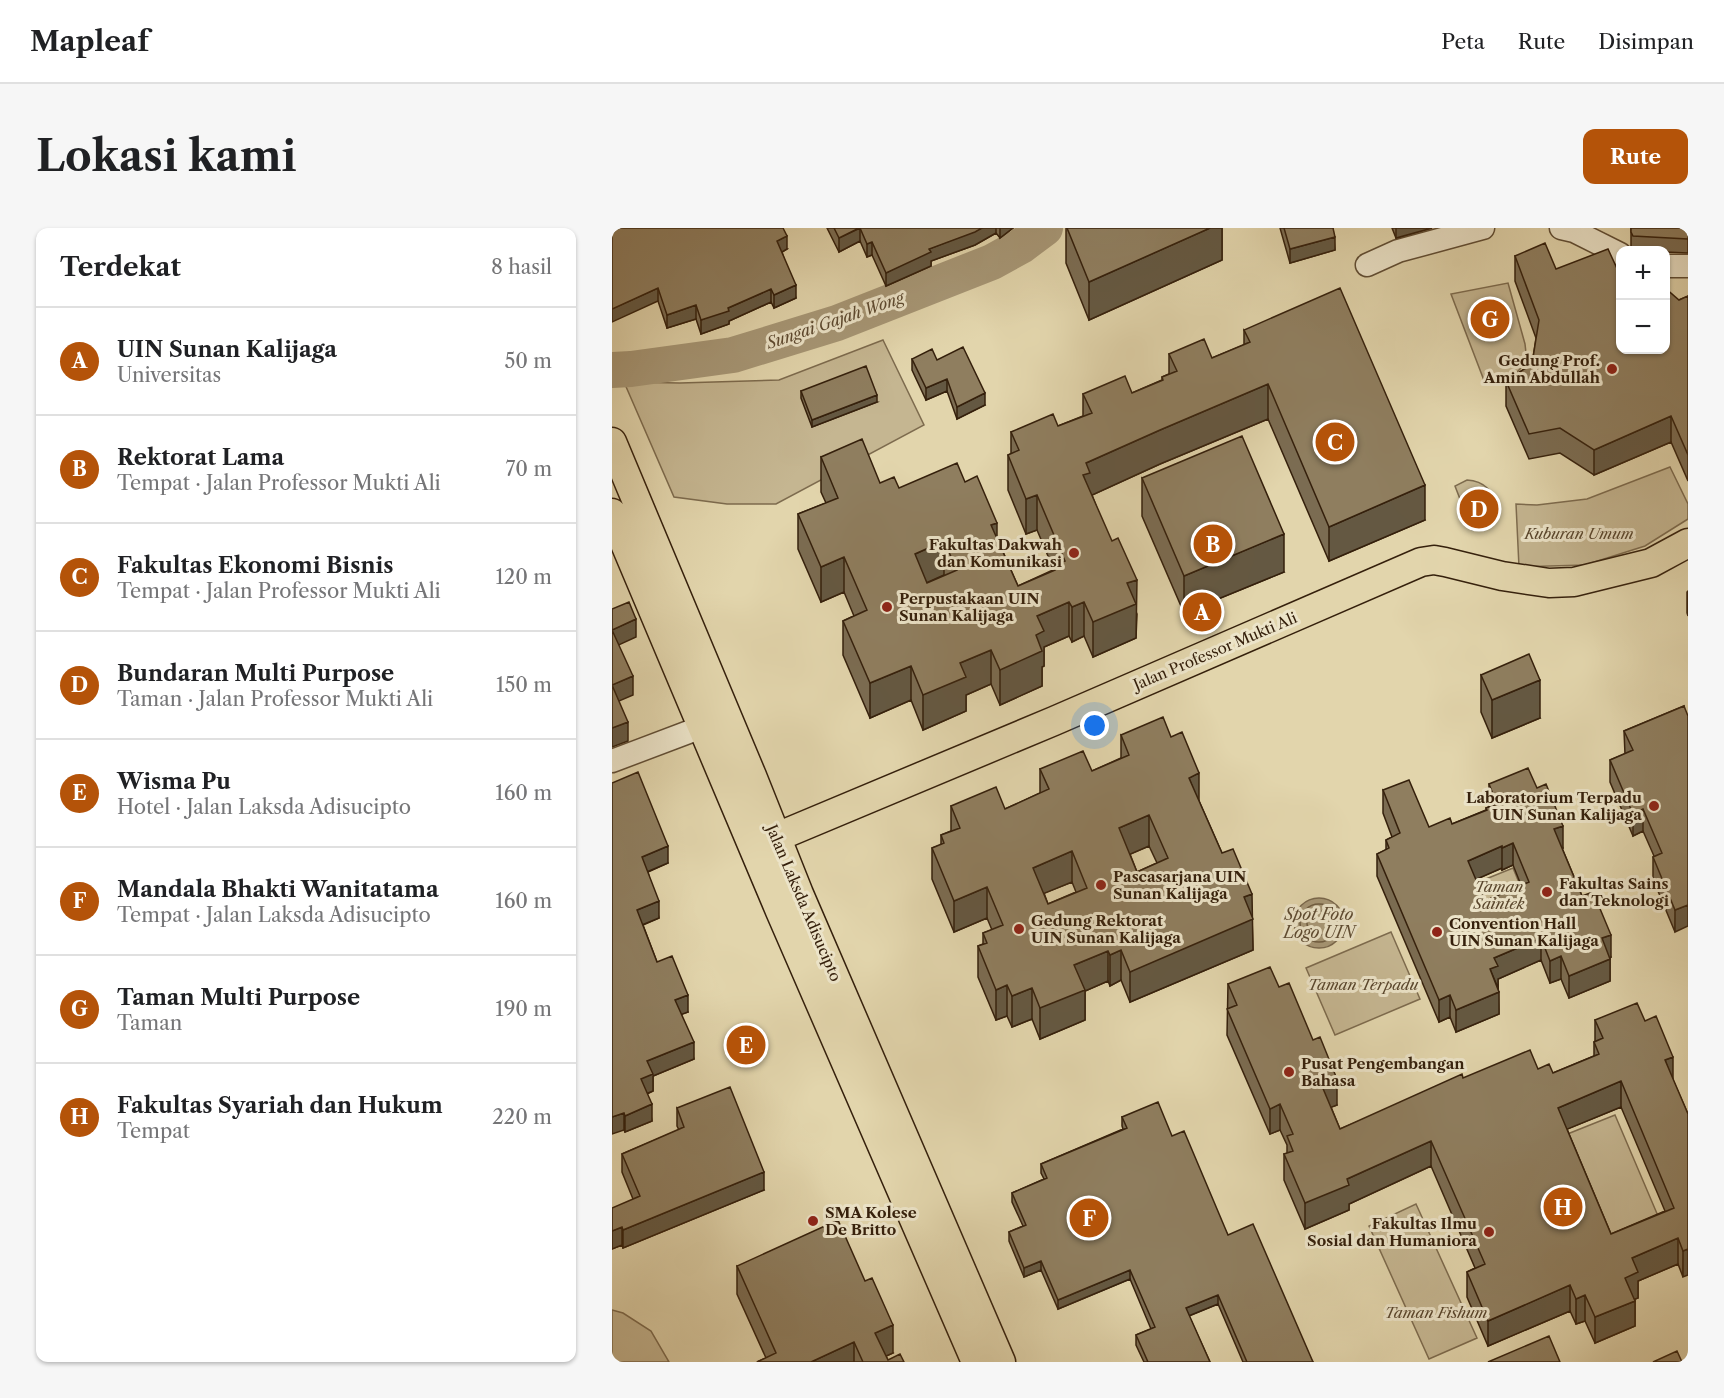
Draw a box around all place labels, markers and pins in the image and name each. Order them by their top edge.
pin: G [1470,296,1510,341]
place label: Gedung Prof. Amin Abdullah [1483,351,1601,387]
marker: Gedung Prof. Amin Abdullah [1605,362,1619,376]
pin: C [1316,420,1354,464]
pin: D [1460,486,1498,532]
pin: B [1194,522,1232,566]
place label: Fakultas Dakwah dan Komunikasi [929,535,1063,571]
marker: Fakultas Dakwah dan Komunikasi [1067,546,1081,560]
place label: Perpustakaan UIN Sunan Kalijaga [899,589,1039,625]
pin: A [1182,590,1222,634]
marker: Perpustakaan UIN Sunan Kalijaga [880,600,894,614]
place label: Laboratorium Terpadu UIN Sunan Kalijaga [1466,788,1642,824]
marker: Laboratorium Terpadu UIN Sunan Kalijaga [1647,799,1661,813]
place label: Pascasarjana UIN Sunan Kalijaga [1113,867,1246,903]
place label: Fakultas Sains dan Teknologi [1559,874,1670,910]
marker: Pascasarjana UIN Sunan Kalijaga [1094,878,1108,892]
marker: Fakultas Sains dan Teknologi [1540,885,1554,899]
place label: Gedung Rektorat UIN Sunan Kalijaga [1031,911,1181,947]
place label: Convention Hall UIN Sunan Kalijaga [1449,914,1599,950]
marker: Gedung Rektorat UIN Sunan Kalijaga [1012,922,1026,936]
marker: Convention Hall UIN Sunan Kalijaga [1430,925,1444,939]
pin: E [726,1022,766,1068]
place label: Pusat Pengembangan Bahasa [1301,1054,1465,1090]
marker: Pusat Pengembangan Bahasa [1282,1065,1296,1079]
pin: H [1544,1184,1582,1230]
pin: F [1070,1196,1108,1240]
place label: SMA Kolese De Britto [825,1203,917,1239]
marker: SMA Kolese De Britto [806,1214,820,1228]
place label: Fakultas Ilmu Sosial dan Humaniora [1307,1214,1477,1250]
marker: Fakultas Ilmu Sosial dan Humaniora [1482,1225,1496,1239]

